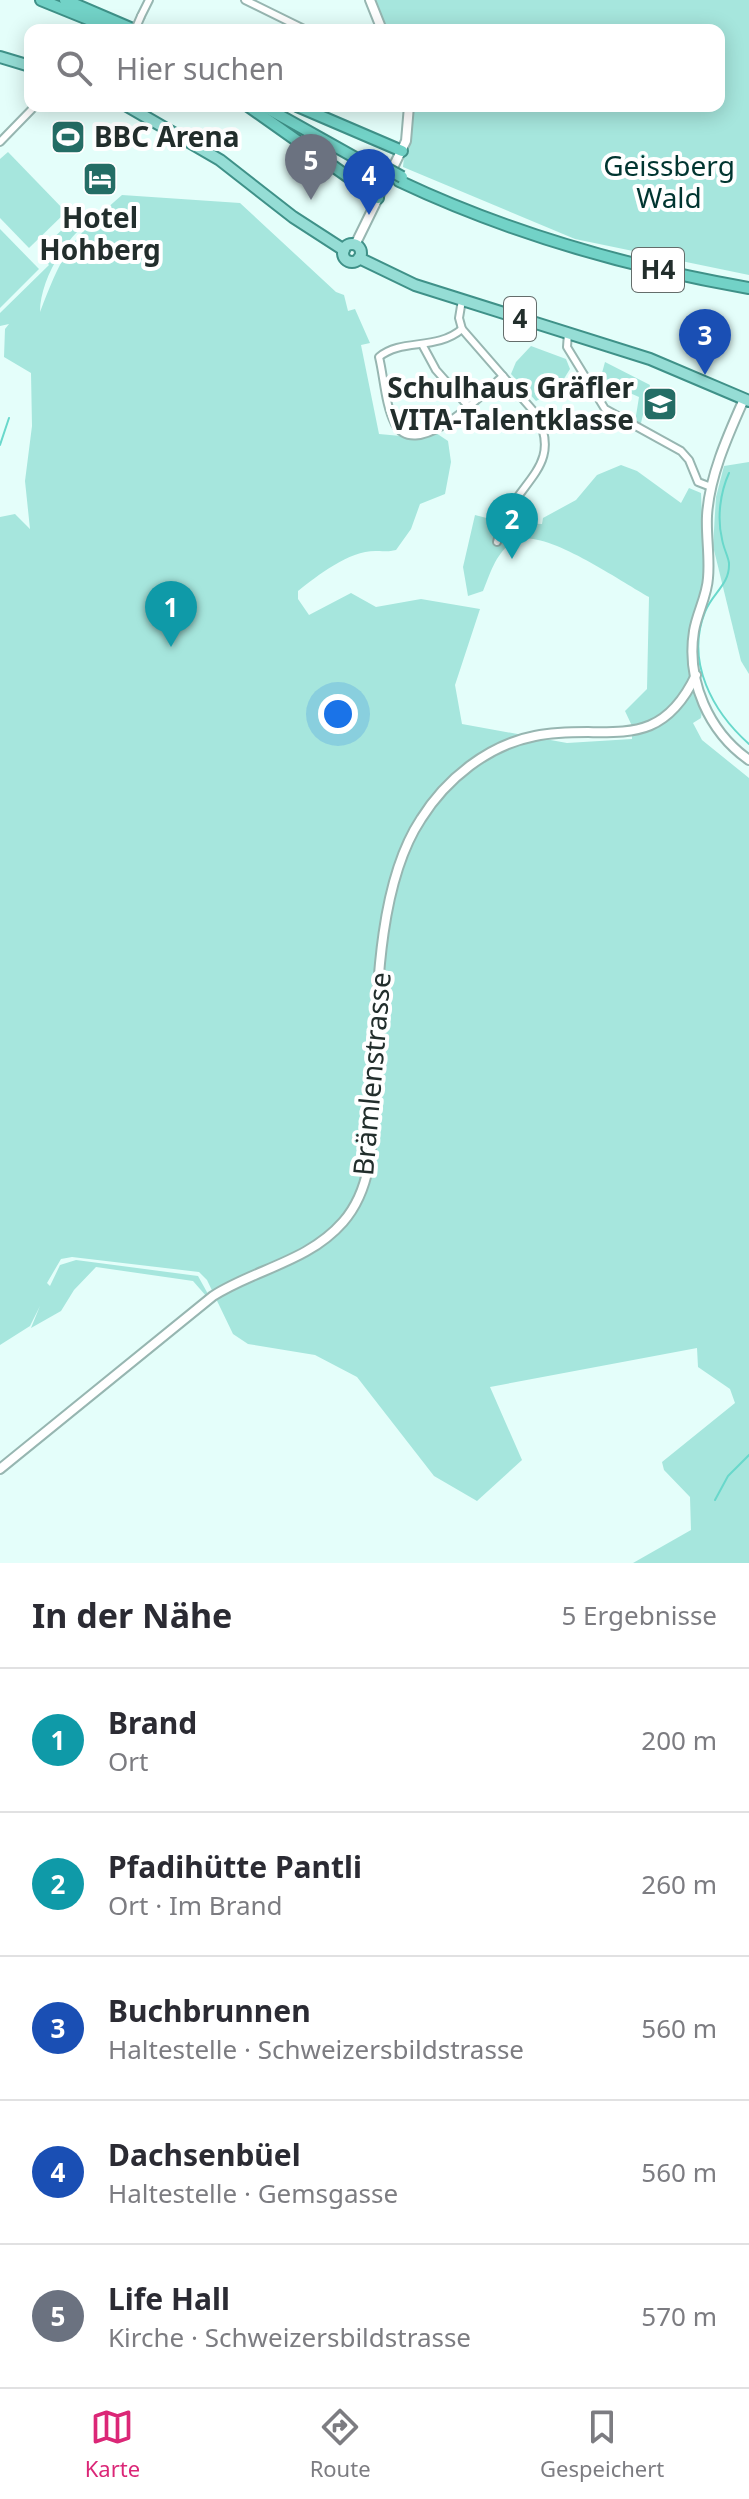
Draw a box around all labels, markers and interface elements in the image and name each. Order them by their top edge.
search box [24,24,725,112]
icon: search [52,46,96,90]
text: Hier suchen [116,48,284,89]
place label: BBC Arena [94,117,240,155]
sports icon: BBC Arena [49,118,87,156]
pin: 5 [285,134,337,200]
park label: Geissberg Wald [603,146,735,216]
pin: 4 [343,149,395,215]
hotel icon: Hotel Hohberg [81,160,119,198]
place label: Hotel Hohberg [39,198,161,268]
road number: H4 [632,248,684,292]
road number: 4 [504,297,536,341]
pin: 3 [679,309,731,375]
place label: Schulhaus Gräfler VITA-Talentklasse [387,368,634,438]
school or university icon: Schulhaus Gräfler VITA-Talentklasse [641,385,679,423]
pin: 2 [486,493,538,559]
pin: 1 [145,581,197,647]
your location [318,694,358,734]
street label: Brämlenstrasse [343,971,399,1177]
text: In der Nähe [32,1592,232,1638]
text: 5 Ergebnisse [561,1597,717,1633]
text: Brand [108,1702,197,1743]
text: 1 [51,1722,65,1758]
text: 200 m [641,1722,717,1758]
text: Ort [108,1743,148,1779]
text: Pfadihütte Pantli [108,1846,362,1887]
text: 2 [51,1866,65,1902]
text: 260 m [641,1866,717,1902]
text: Ort · Im Brand [108,1887,283,1923]
text: Buchbrunnen [108,1990,311,2031]
text: 3 [51,2010,65,2046]
text: 560 m [641,2010,717,2046]
text: Haltestelle · Schweizersbildstrasse [108,2031,524,2067]
text: Dachsenbüel [108,2134,301,2175]
text: 4 [51,2154,65,2190]
text: 560 m [641,2154,717,2190]
text: Haltestelle · Gemsgasse [108,2175,398,2211]
text: Life Hall [108,2278,230,2319]
text: 5 [51,2298,65,2334]
text: 570 m [641,2298,717,2334]
text: Kirche · Schweizersbildstrasse [108,2319,471,2355]
tab: Karte [85,2405,140,2483]
tab: Route [310,2405,371,2483]
tab: Gespeichert [540,2405,664,2483]

